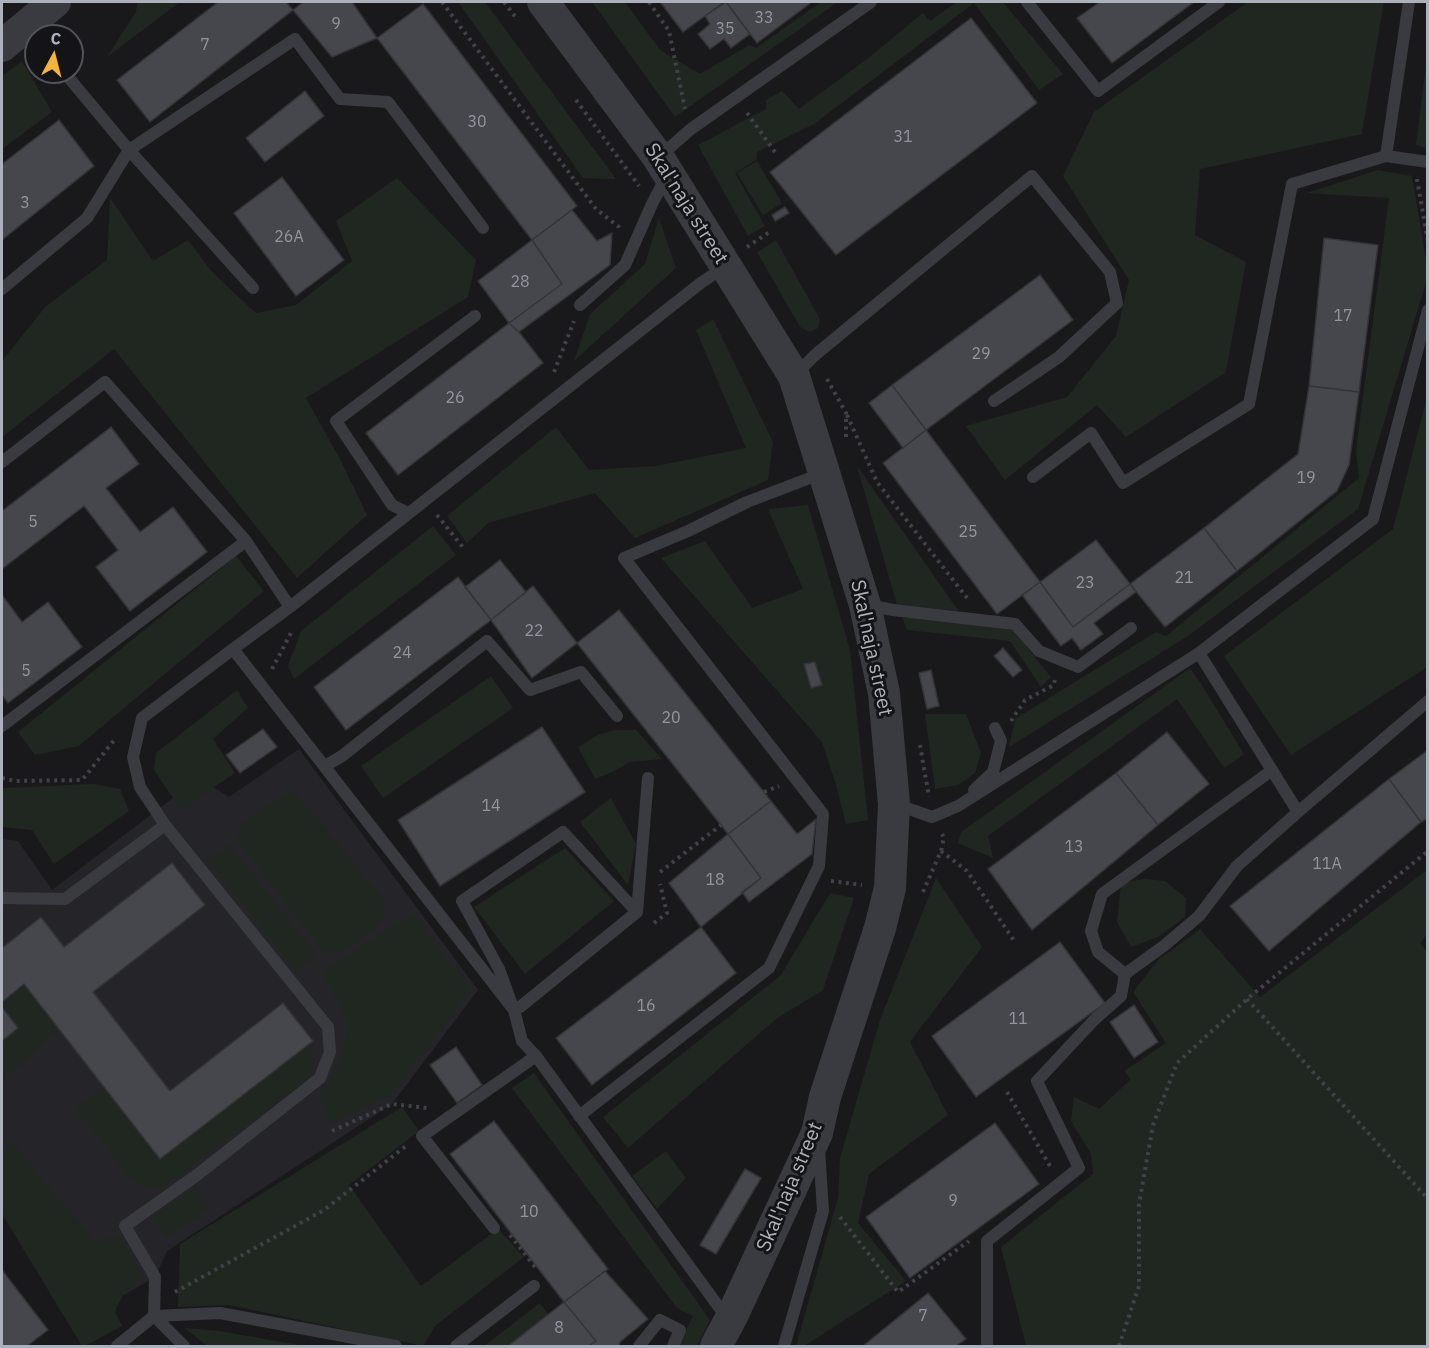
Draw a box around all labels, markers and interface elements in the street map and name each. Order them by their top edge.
house number: 33 [754,8,774,28]
house number: 9 [331,14,341,34]
house number: 35 [715,19,735,39]
north arrow [24,24,84,84]
text: С [50,28,62,49]
house number: 7 [200,35,210,55]
house number: 30 [467,112,487,132]
house number: 31 [893,127,913,147]
street label: Skal'naja street [639,139,733,269]
house number: 3 [20,193,30,213]
house number: 26А [274,227,304,247]
house number: 28 [510,272,530,292]
house number: 17 [1333,306,1353,326]
house number: 29 [971,344,991,364]
house number: 26 [445,388,465,408]
house number: 19 [1296,468,1316,488]
house number: 5 [28,512,38,532]
house number: 25 [958,522,978,542]
house number: 21 [1174,568,1194,588]
house number: 23 [1075,573,1095,593]
street label: Skal'naja street [845,578,897,718]
house number: 22 [524,621,544,641]
house number: 24 [392,643,412,663]
house number: 5 [21,661,31,681]
house number: 20 [661,708,681,728]
house number: 14 [481,796,501,816]
house number: 13 [1064,837,1084,857]
house number: 11А [1312,854,1342,874]
house number: 18 [705,870,725,890]
house number: 16 [636,996,656,1016]
house number: 11 [1008,1009,1028,1029]
street label: Skal'naja street [752,1119,828,1255]
house number: 9 [948,1191,958,1211]
house number: 10 [519,1202,539,1222]
house number: 7 [918,1306,928,1326]
house number: 8 [554,1318,564,1338]

